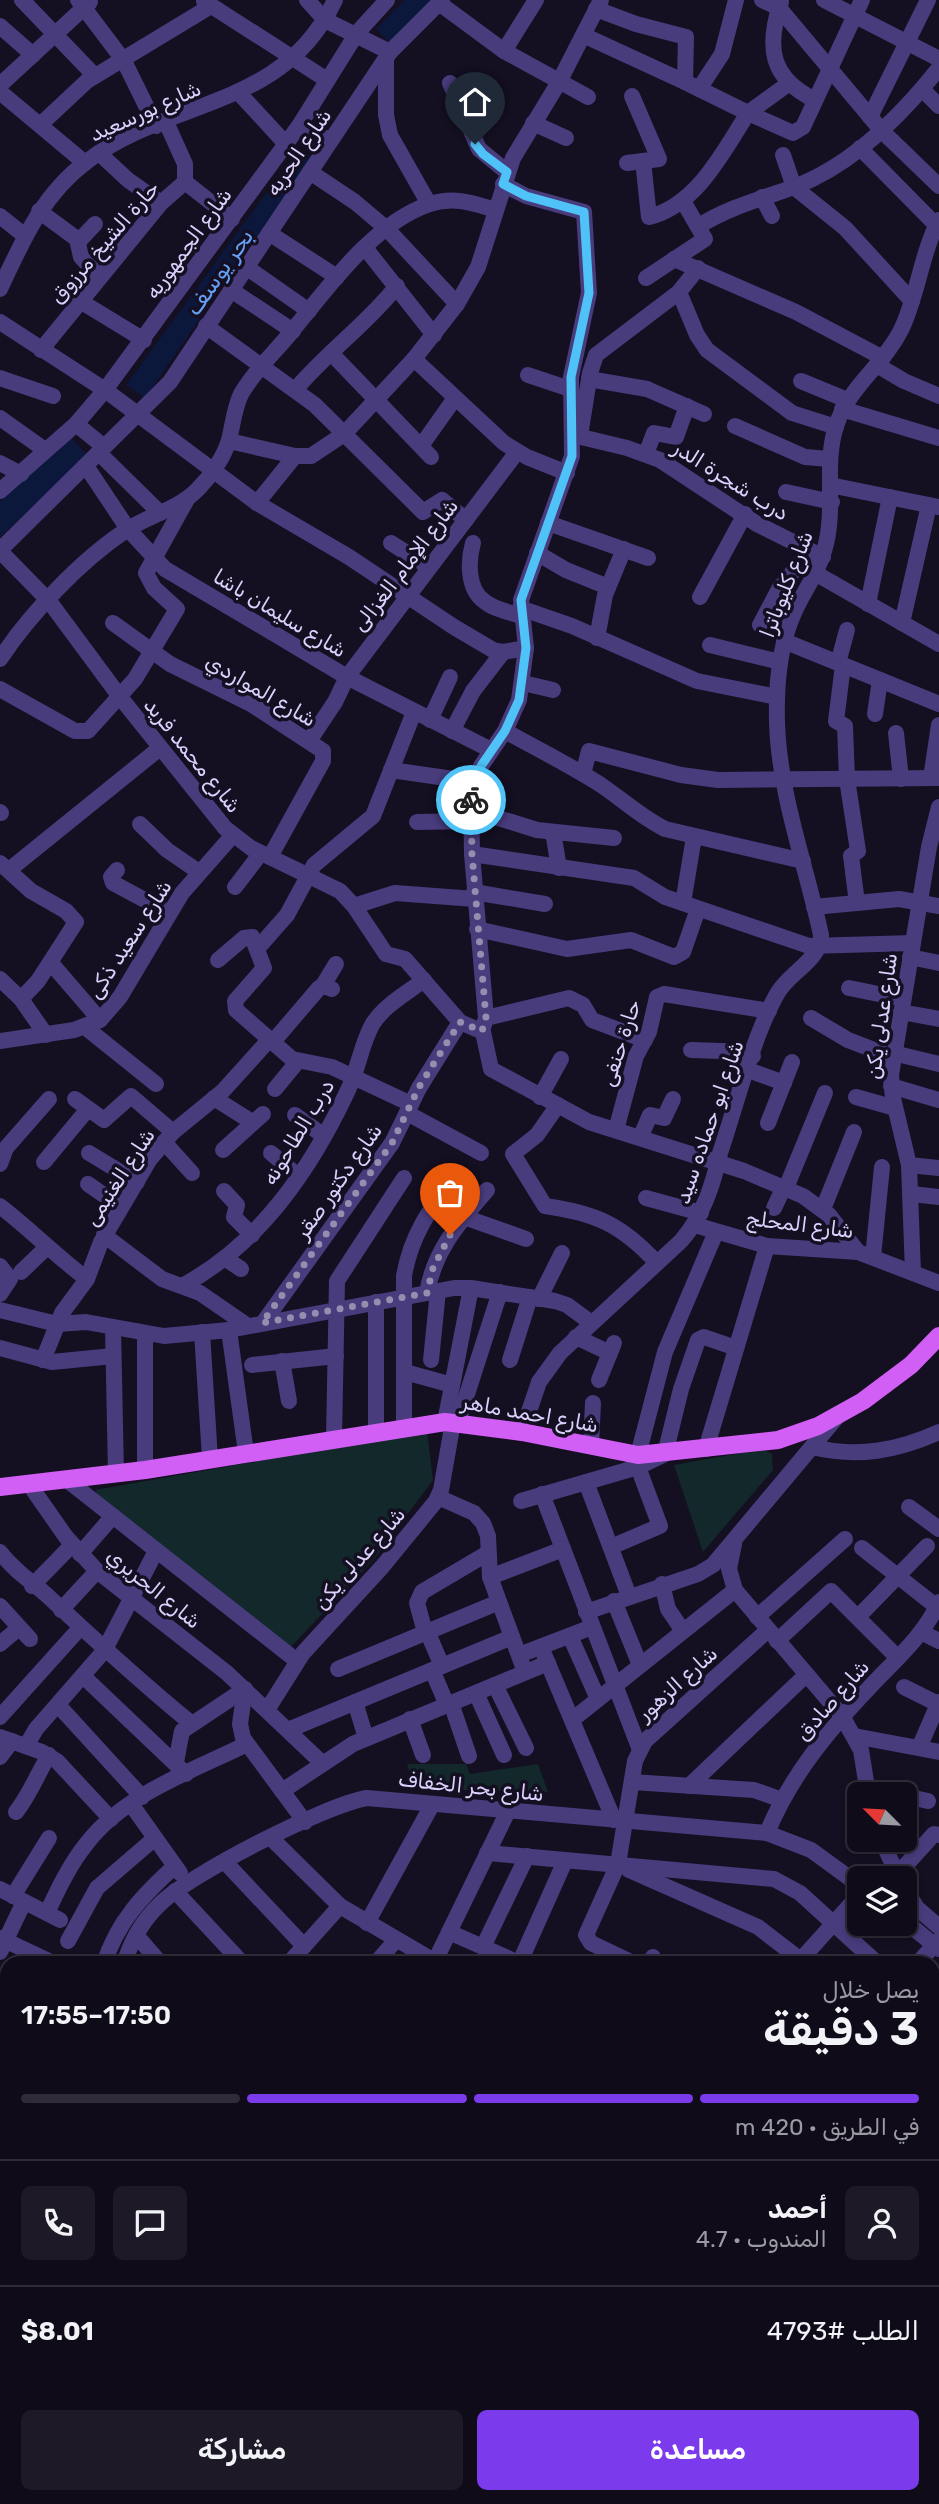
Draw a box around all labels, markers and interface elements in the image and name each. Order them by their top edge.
pin [445,72,505,144]
street label: شارع بورسعيد [85,75,205,149]
icon: home [456,83,494,121]
street label: شارع الحريه [260,104,338,202]
street label: حارة الشيخ مرزوق [44,175,166,310]
street label: شارع الجمهوريه [139,183,238,305]
water label: بحر يوسف [179,223,259,321]
street label: درب شجرة الدر [667,433,793,525]
street label: شارع الإمام الغزالى [347,494,465,638]
street label: شارع كليوباترا [754,527,820,642]
street label: شارع سليمان باشا [208,563,351,664]
street label: شارع المواردي [200,648,321,733]
street label: شارع محمد فريد [137,692,247,819]
courier [436,765,506,835]
icon: bike [452,781,490,819]
street label: شارع سعيد ذكى [81,875,178,1004]
street label: شارع عدلى يكن [860,951,904,1081]
street label: حارة حنفى [594,996,646,1090]
street label: شارع ابو حماده سيد [669,1037,751,1208]
street label: درب الطاحونه [257,1075,339,1189]
street label: شارع دكتور صقر [288,1119,389,1246]
street label: شارع الغنيمى [78,1123,162,1232]
pin [420,1163,480,1235]
icon: bag [431,1174,469,1212]
street label: شارع المحلج [745,1205,855,1245]
street label: شارع احمد ماهر [457,1388,600,1439]
street label: شارع عدلى يكن [308,1502,412,1616]
street label: شارع الحريري [100,1542,206,1635]
street label: شارع الزهور [630,1640,724,1728]
street label: شارع صادق [790,1654,876,1747]
street label: شارع بحر الخفاف [397,1766,545,1808]
north arrow [847,1782,917,1852]
map controls [847,1782,917,1936]
button: layers [847,1866,917,1936]
text: يصل خلال [823,1976,919,2004]
text: 17:50–17:55 [21,2000,171,2031]
text: 3 دقيقة [763,2002,919,2057]
text: في الطريق · 420 m [735,2113,919,2141]
button: phone [21,2186,95,2260]
button: chat [113,2186,187,2260]
button: person [845,2186,919,2260]
text: أحمد [768,2194,827,2225]
text: المندوب · 4.7 [696,2225,827,2253]
text: $8.01 [21,2316,94,2347]
text: الطلب #4793 [767,2316,919,2347]
button: مشاركة [21,2410,463,2490]
button: مساعدة [477,2410,919,2490]

